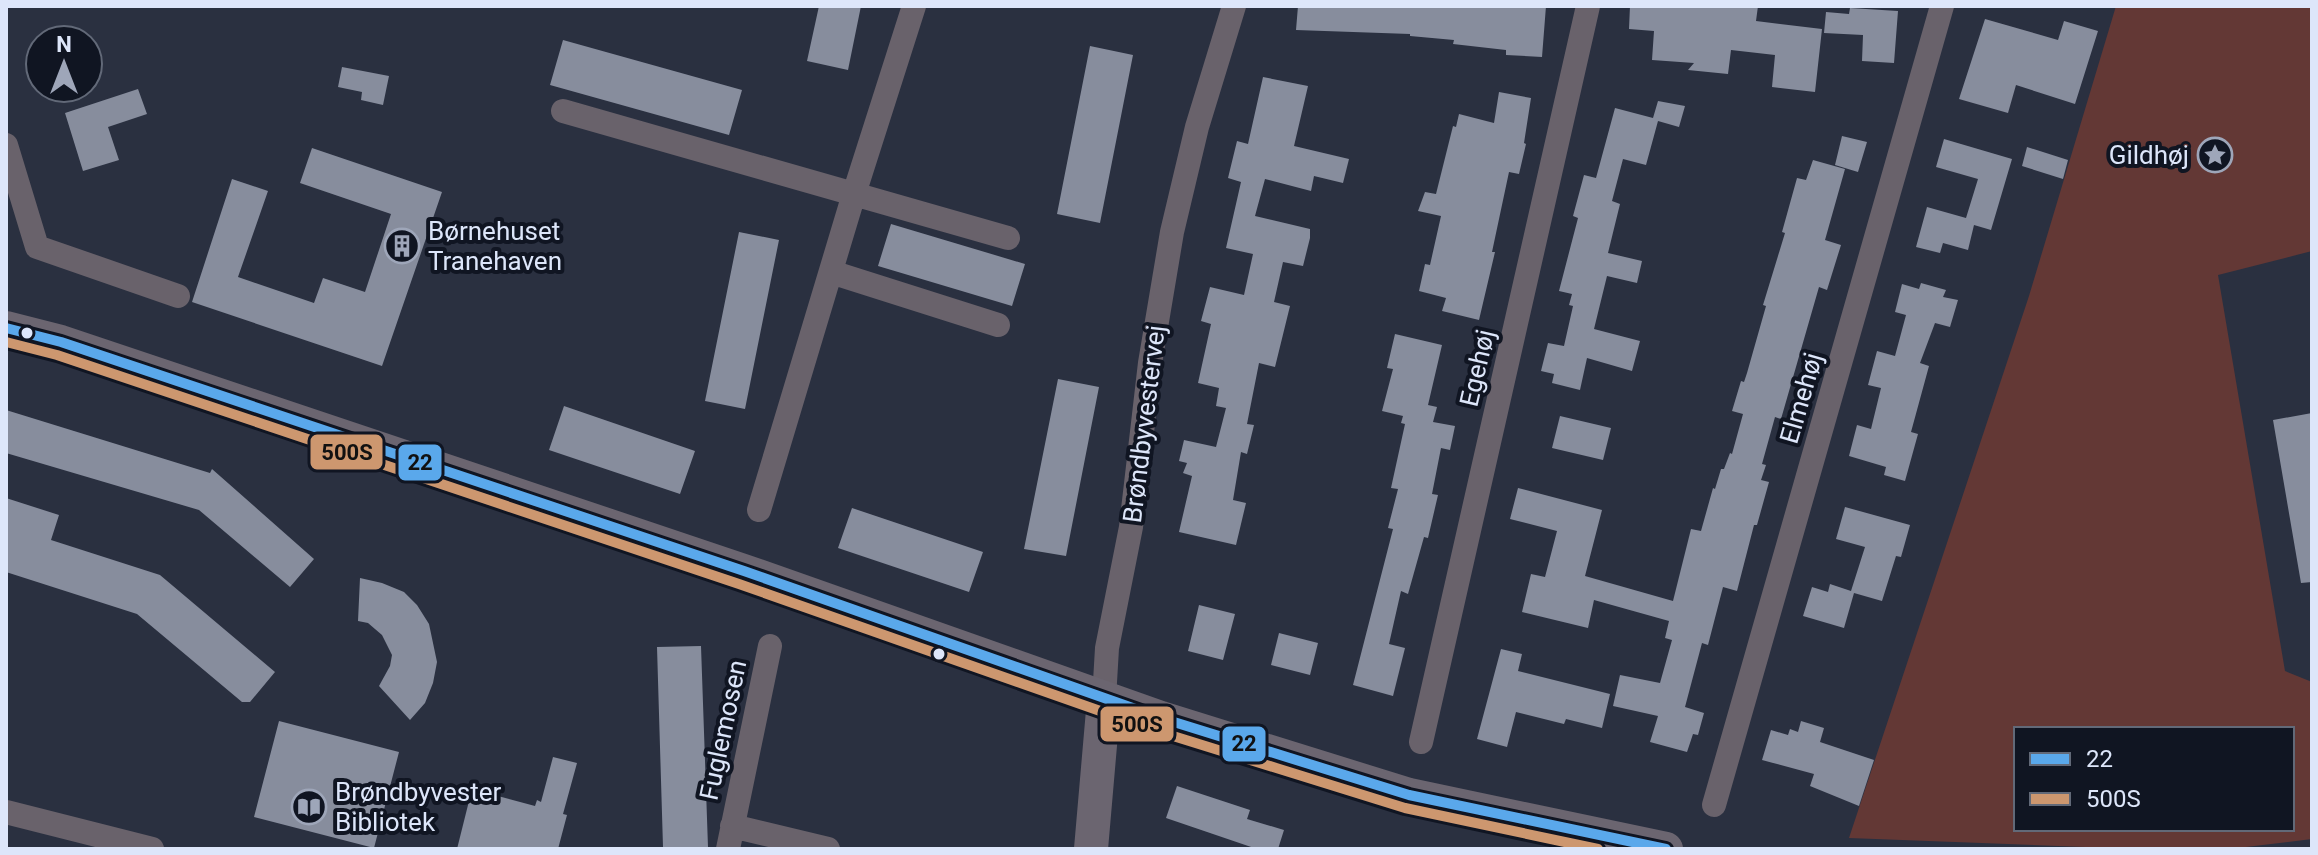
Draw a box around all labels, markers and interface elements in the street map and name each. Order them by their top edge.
north arrow [24,24,104,104]
text: N [56,32,72,57]
place icon: Gildhøj [2196,136,2234,174]
place label: Gildhøj [2109,140,2189,170]
place label: Børnehuset Tranehaven [428,216,562,276]
building icon: Børnehuset Tranehaven [383,227,421,265]
street label: Brøndbyvestervej [1117,323,1171,525]
unlabelled marker [19,325,35,341]
street label: Egehøj [1454,327,1500,409]
street label: Elmehøj [1774,349,1828,447]
line badge: 500S [309,433,384,471]
text: 500S [321,440,373,465]
line badge: 22 [397,443,443,482]
text: 22 [407,450,433,475]
unlabelled marker [931,646,947,662]
street label: Fuglemosen [694,657,752,803]
line badge: 500S [1099,705,1175,743]
text: 500S [1111,712,1163,737]
line badge: 22 [1221,725,1267,763]
legend [2014,727,2294,831]
text: 22 [1231,731,1257,756]
text: 22 [2086,745,2113,773]
place label: Brøndbyvester Bibliotek [335,777,501,837]
text: 500S [2086,785,2141,813]
library icon: Brøndbyvester Bibliotek [290,788,328,826]

